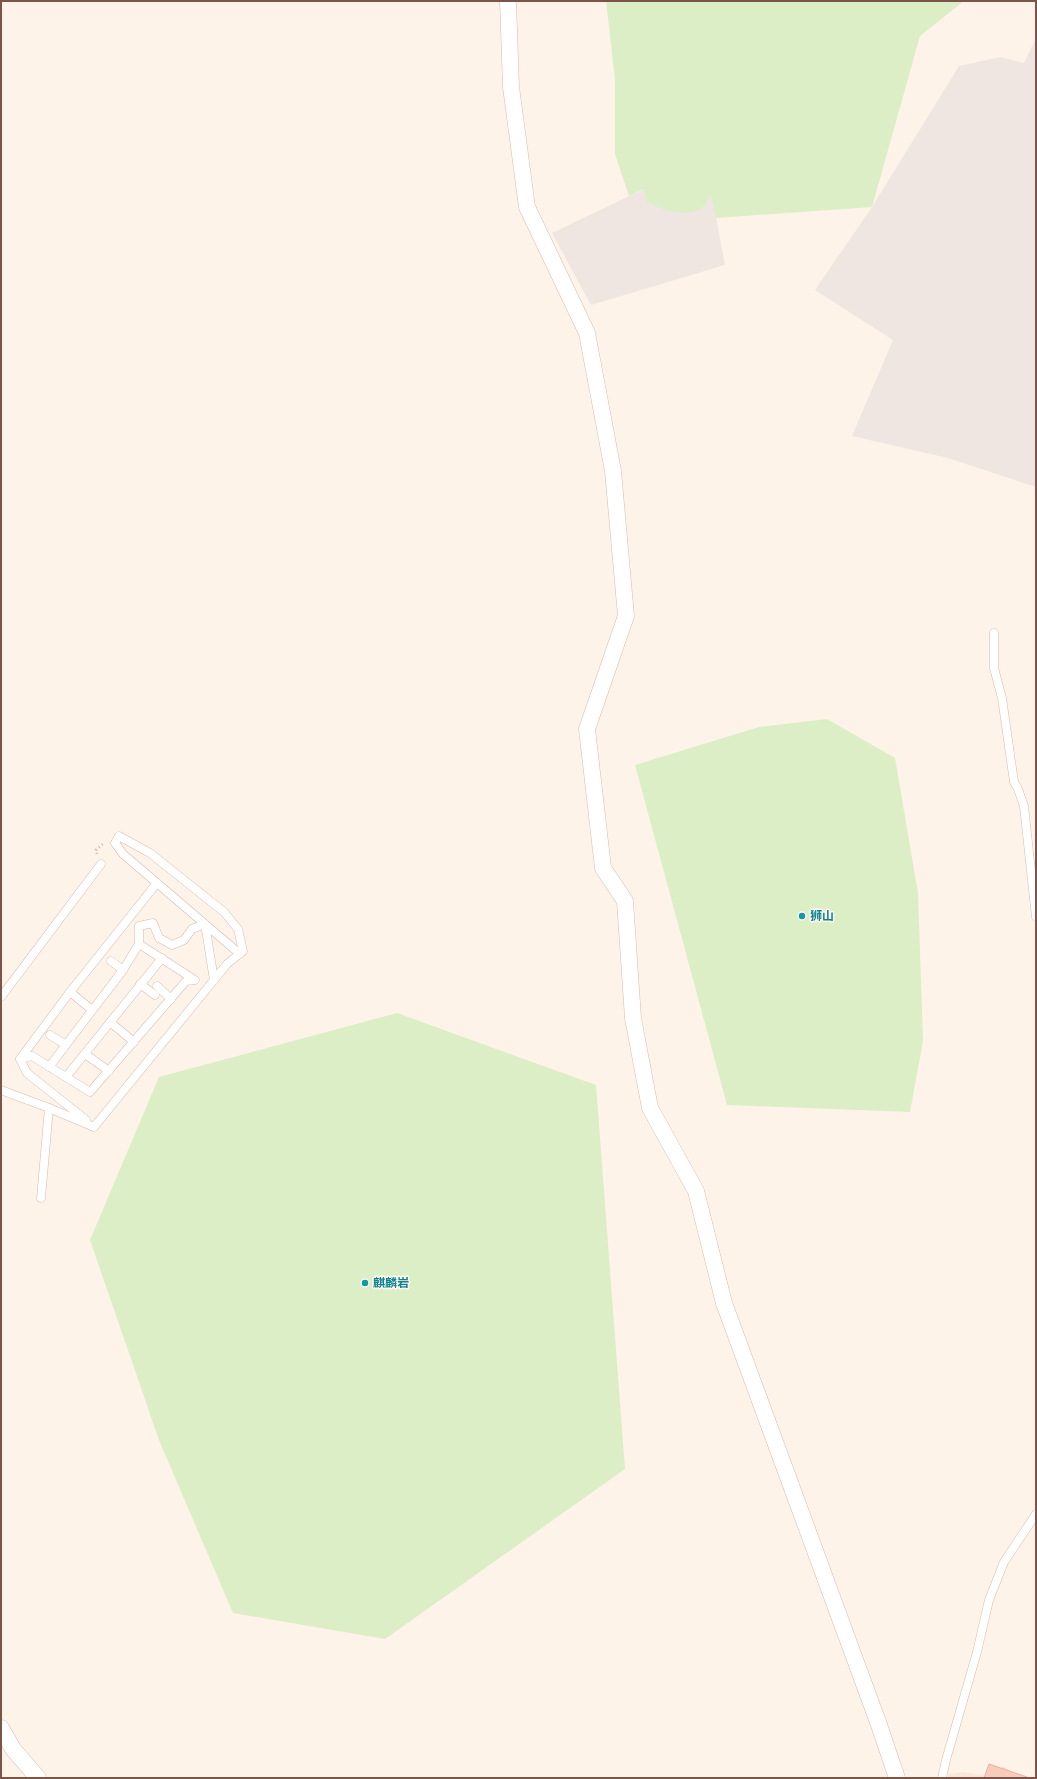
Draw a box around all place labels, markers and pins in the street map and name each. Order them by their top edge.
place label: 狮山 [810,908,834,923]
marker: 狮山 [797,911,807,921]
place label: 麒麟岩 [373,1275,409,1290]
marker: 麒麟岩 [360,1278,370,1288]

